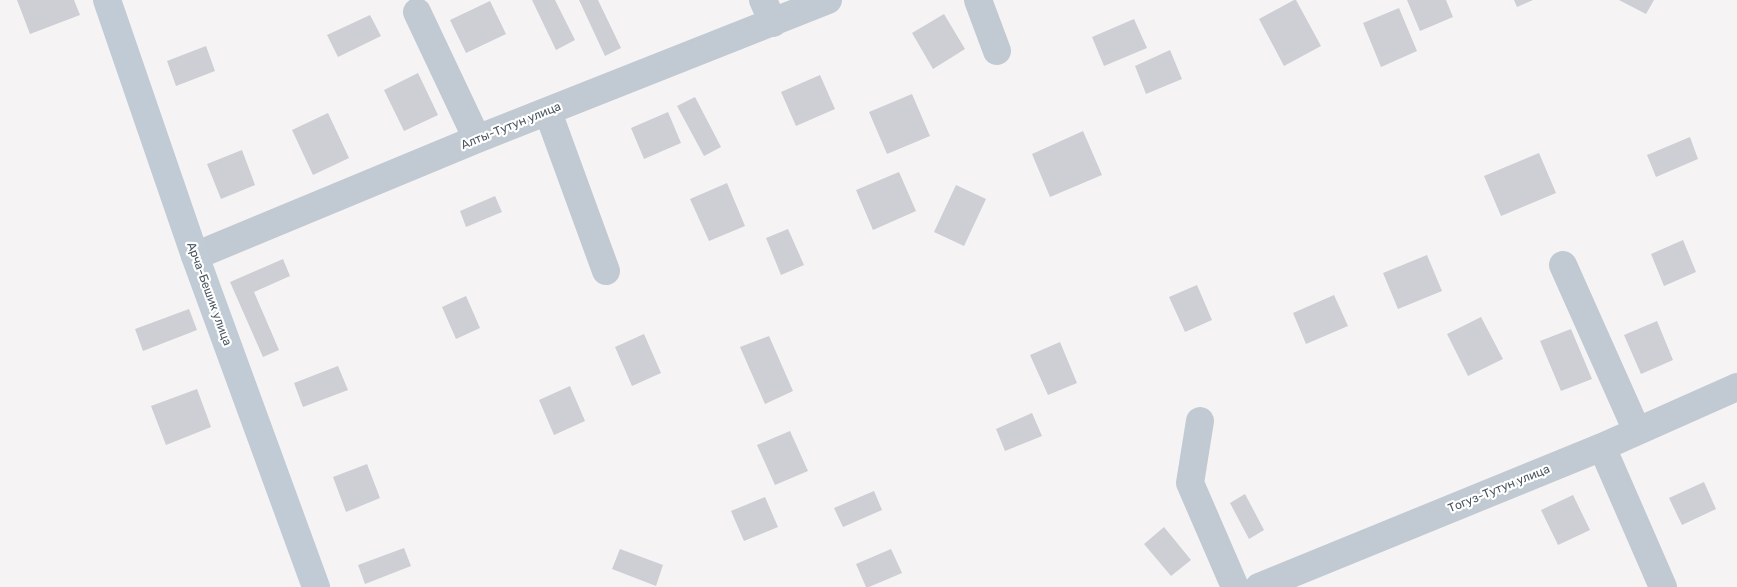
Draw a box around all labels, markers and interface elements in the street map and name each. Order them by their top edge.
street label: Алты-Тутун улица [459,99,563,153]
street label: Арча-Бешик улица [184,240,234,348]
street label: Тогуз-Тутун улица [1446,462,1552,516]

